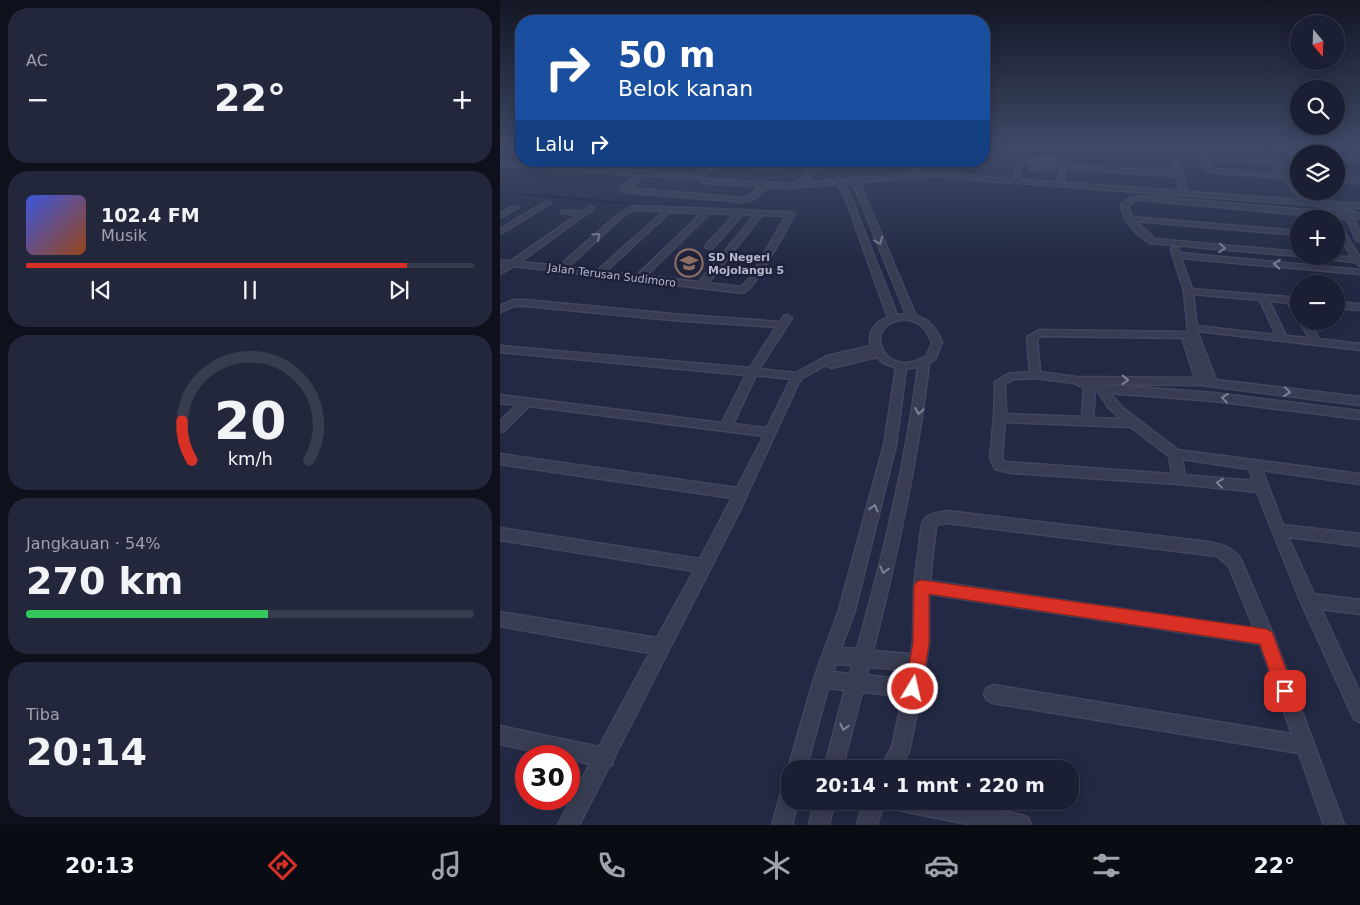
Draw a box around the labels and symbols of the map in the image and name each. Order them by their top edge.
north arrow [1290,15,1345,70]
one-way arrow [592,233,601,242]
one-way arrow [873,236,884,245]
one-way arrow [1218,242,1226,253]
school or university icon: SD Negeri Mojolangu 5 [674,248,704,278]
place label: SD Negeri Mojolangu 5 [708,251,784,277]
one-way arrow [1272,259,1280,270]
street label: Jalan Terusan Sudimoro [546,261,677,290]
one-way arrow [1121,374,1129,385]
one-way arrow [1283,386,1291,397]
one-way arrow [1220,393,1228,404]
one-way arrow [914,406,924,415]
one-way arrow [1216,478,1224,489]
one-way arrow [868,503,879,512]
one-way arrow [879,565,890,574]
position arrow [886,662,938,714]
pin [1264,670,1306,712]
one-way arrow [839,723,850,731]
speed limit sign: 30 [515,745,580,810]

